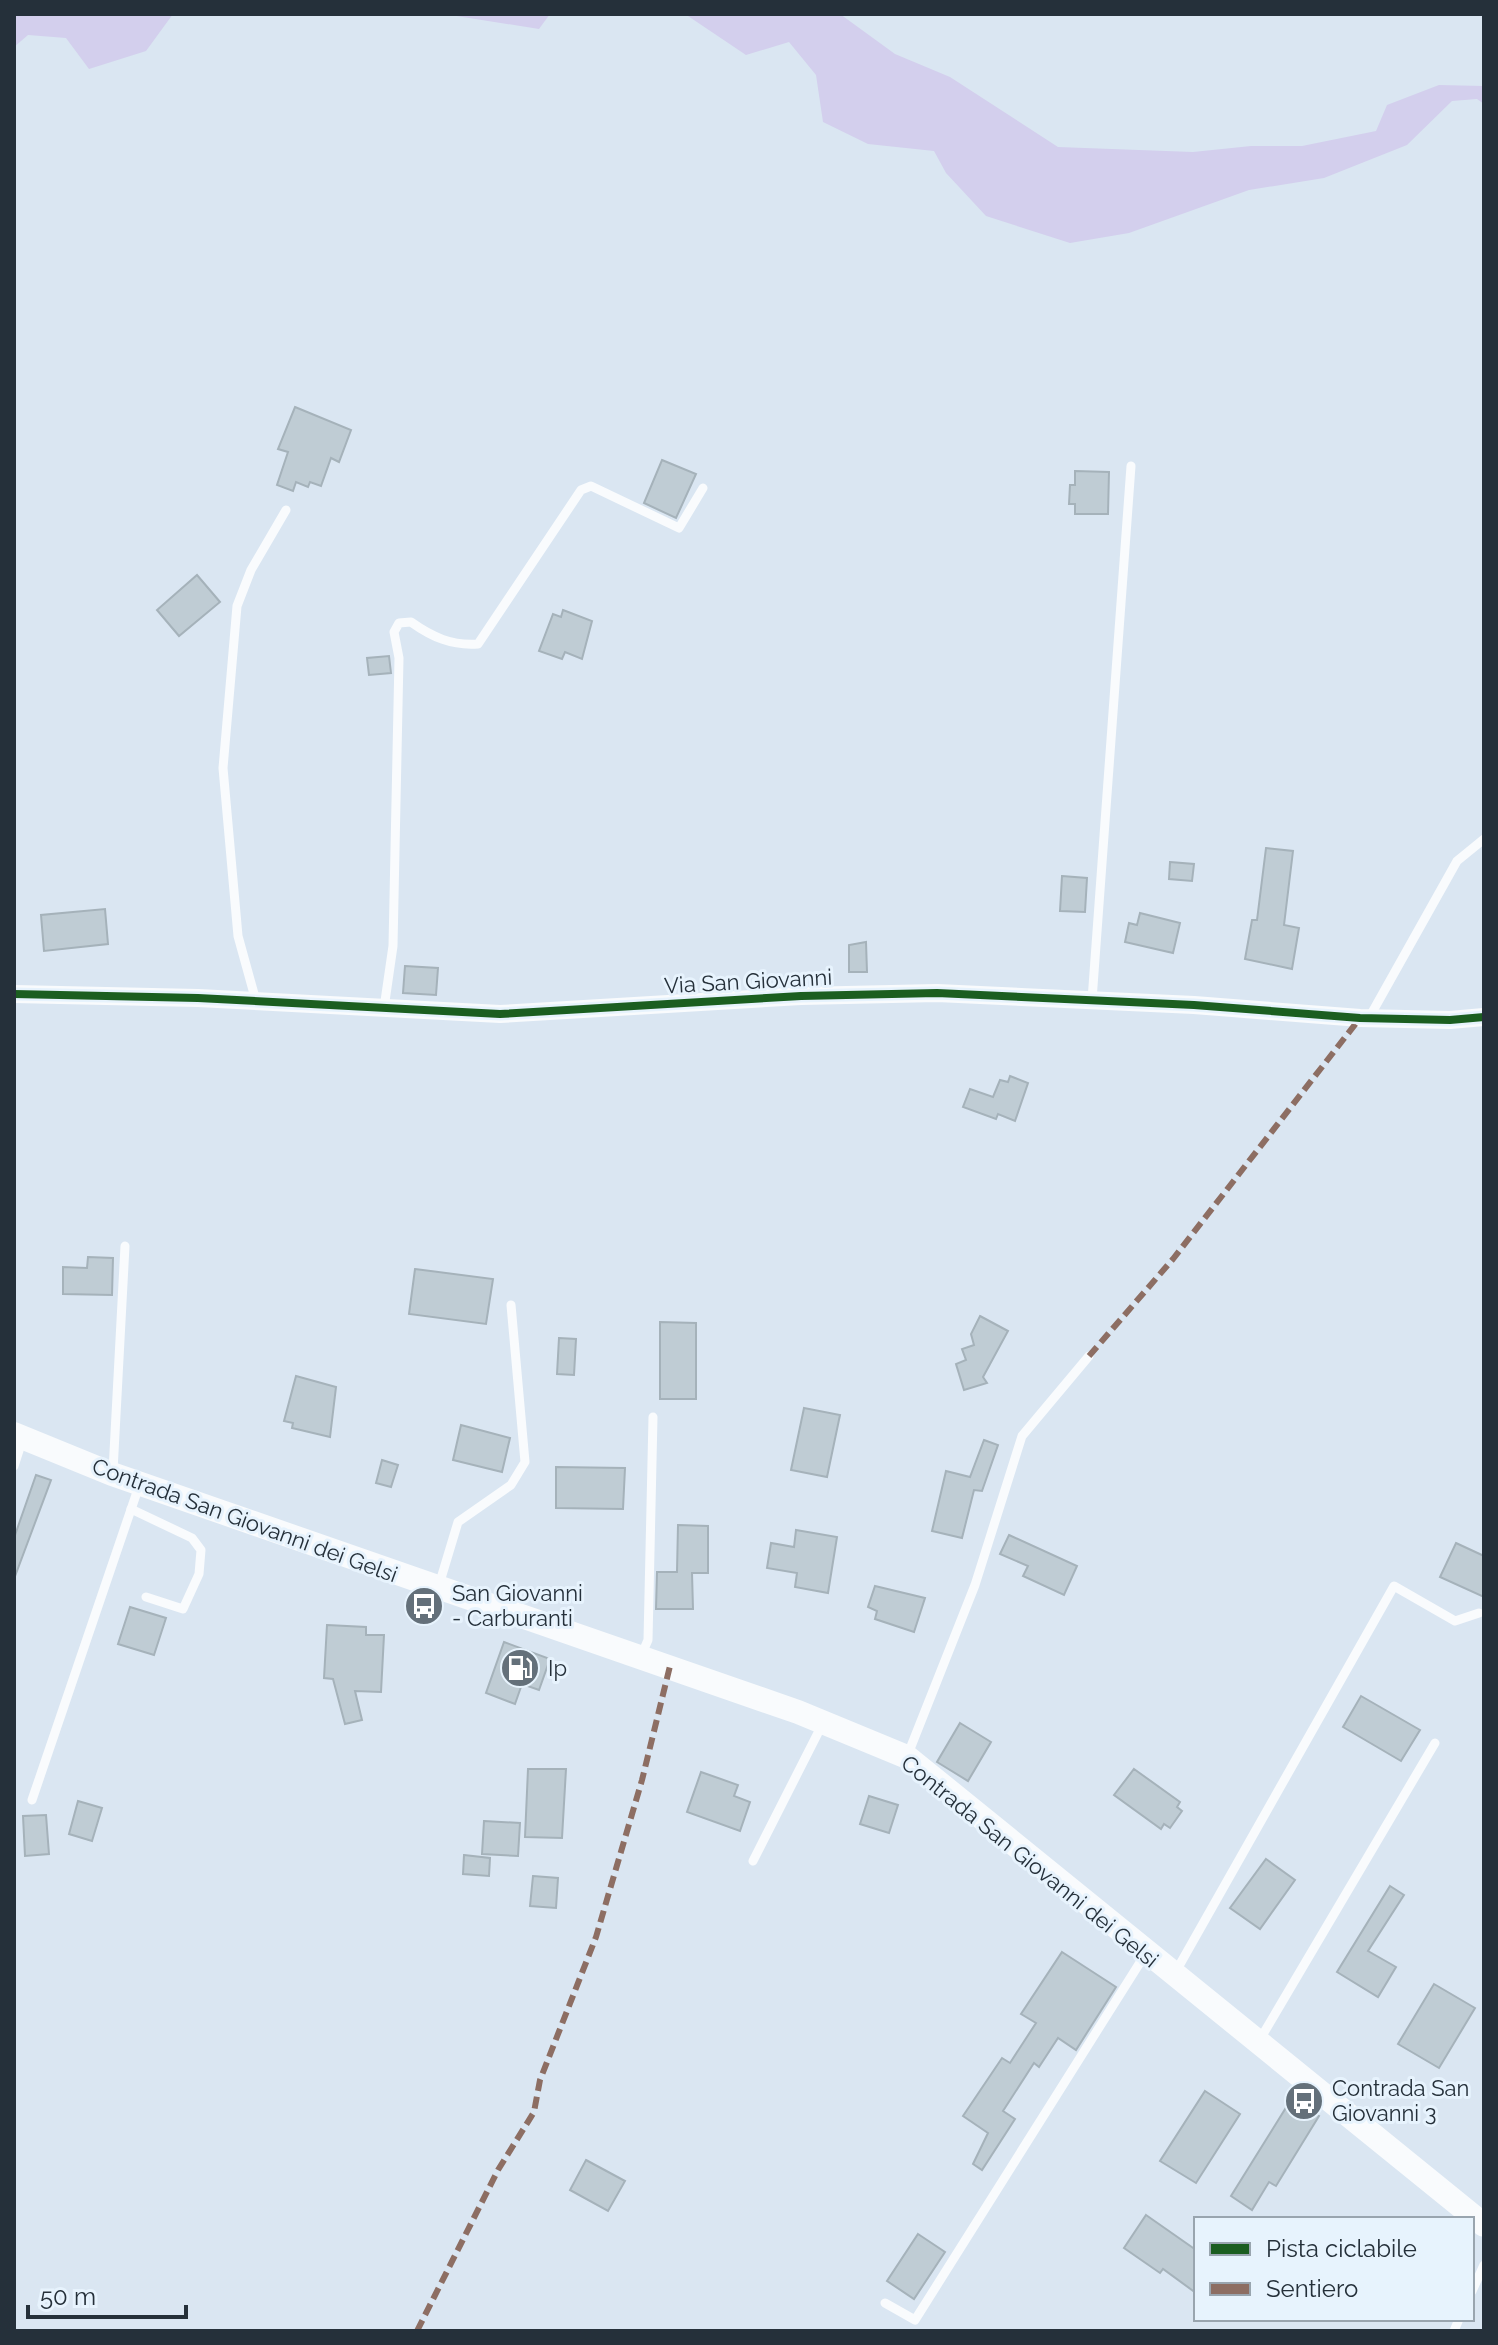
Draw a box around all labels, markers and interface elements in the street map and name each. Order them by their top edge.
street label: Via San Giovanni [663,964,833,998]
street label: Contrada San Giovanni dei Gelsi [89,1453,401,1587]
place label: San Giovanni - Carburanti [452,1580,583,1631]
bus stop icon: San Giovanni - Carburanti [403,1585,445,1627]
fuel station icon: Ip [499,1647,541,1689]
place label: Ip [548,1655,567,1681]
street label: Contrada San Giovanni dei Gelsi [896,1749,1164,1973]
place label: Contrada San Giovanni 3 [1332,2075,1469,2126]
bus stop icon: Contrada San Giovanni 3 [1283,2080,1325,2122]
legend [1194,2217,1474,2321]
text: Pista ciclabile [1266,2234,1417,2263]
scale bar [28,2269,186,2319]
text: Sentiero [1266,2274,1358,2303]
text: 50 m [40,2282,96,2311]

